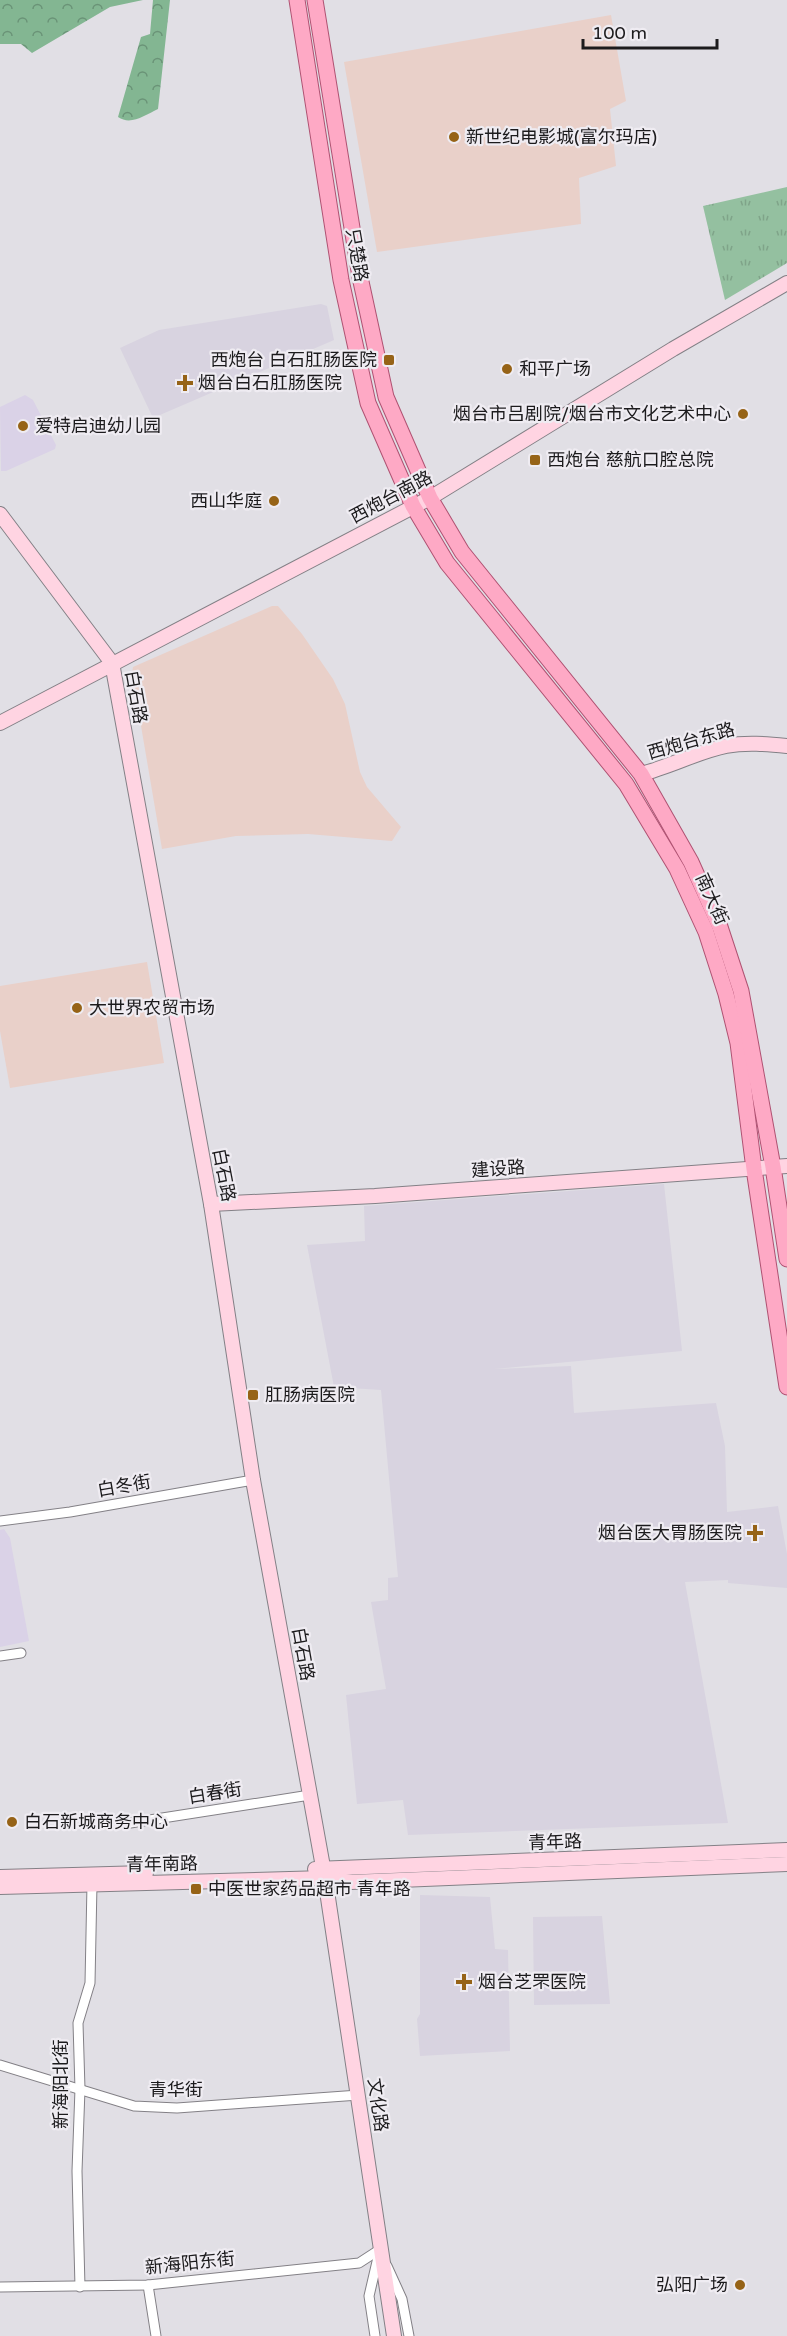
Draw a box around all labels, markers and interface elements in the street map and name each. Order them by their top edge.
scale bar [583,12,716,50]
text: 100 m [592,22,647,44]
place label: 新世纪电影城(富尔玛店) [466,126,657,148]
marker: 新世纪电影城(富尔玛店) [447,130,461,144]
street label: 只楚路 [341,227,373,283]
place label: 西炮台 白石肛肠医院 [210,349,377,371]
marker: 西炮台 白石肛肠医院 [382,353,396,367]
place label: 和平广场 [519,358,591,380]
marker: 和平广场 [500,362,514,376]
place label: 烟台白石肛肠医院 [198,372,342,394]
marker: 烟台白石肛肠医院 [176,374,194,392]
place label: 烟台市吕剧院/烟台市文化艺术中心 [453,403,731,425]
marker: 烟台市吕剧院/烟台市文化艺术中心 [736,407,750,421]
place label: 爱特启迪幼儿园 [35,415,161,437]
marker: 爱特启迪幼儿园 [16,419,30,433]
place label: 西炮台 慈航口腔总院 [547,449,714,471]
marker: 西炮台 慈航口腔总院 [528,453,542,467]
street label: 西炮台南路 [346,466,436,528]
place label: 西山华庭 [190,490,262,512]
marker: 西山华庭 [267,494,281,508]
street label: 白石路 [120,669,152,725]
street label: 西炮台东路 [645,718,737,764]
street label: 南大街 [691,870,733,928]
place label: 大世界农贸市场 [89,997,215,1019]
marker: 大世界农贸市场 [70,1001,84,1015]
street label: 白石路 [208,1146,240,1204]
street label: 建设路 [470,1156,526,1182]
place label: 肛肠病医院 [265,1384,355,1406]
marker: 肛肠病医院 [246,1388,260,1402]
street label: 白冬街 [96,1470,152,1502]
place label: 烟台医大胃肠医院 [598,1522,742,1544]
marker: 烟台医大胃肠医院 [746,1524,764,1542]
street label: 白石路 [287,1626,319,1682]
street label: 白春街 [187,1778,243,1808]
place label: 白石新城商务中心 [24,1811,168,1833]
marker: 白石新城商务中心 [5,1815,19,1829]
street label: 青年路 [528,1830,582,1854]
street label: 青年南路 [126,1852,198,1876]
place label: 中医世家药品超市 青年路 [208,1878,411,1900]
marker: 中医世家药品超市 青年路 [189,1882,203,1896]
place label: 烟台芝罘医院 [478,1971,586,1993]
marker: 烟台芝罘医院 [455,1973,473,1991]
street label: 新海阳北街 [50,2039,72,2129]
street label: 文化路 [363,2077,393,2133]
street label: 青华街 [149,2079,203,2101]
street label: 新海阳东街 [144,2247,236,2279]
place label: 弘阳广场 [656,2274,728,2296]
marker: 弘阳广场 [733,2278,747,2292]

